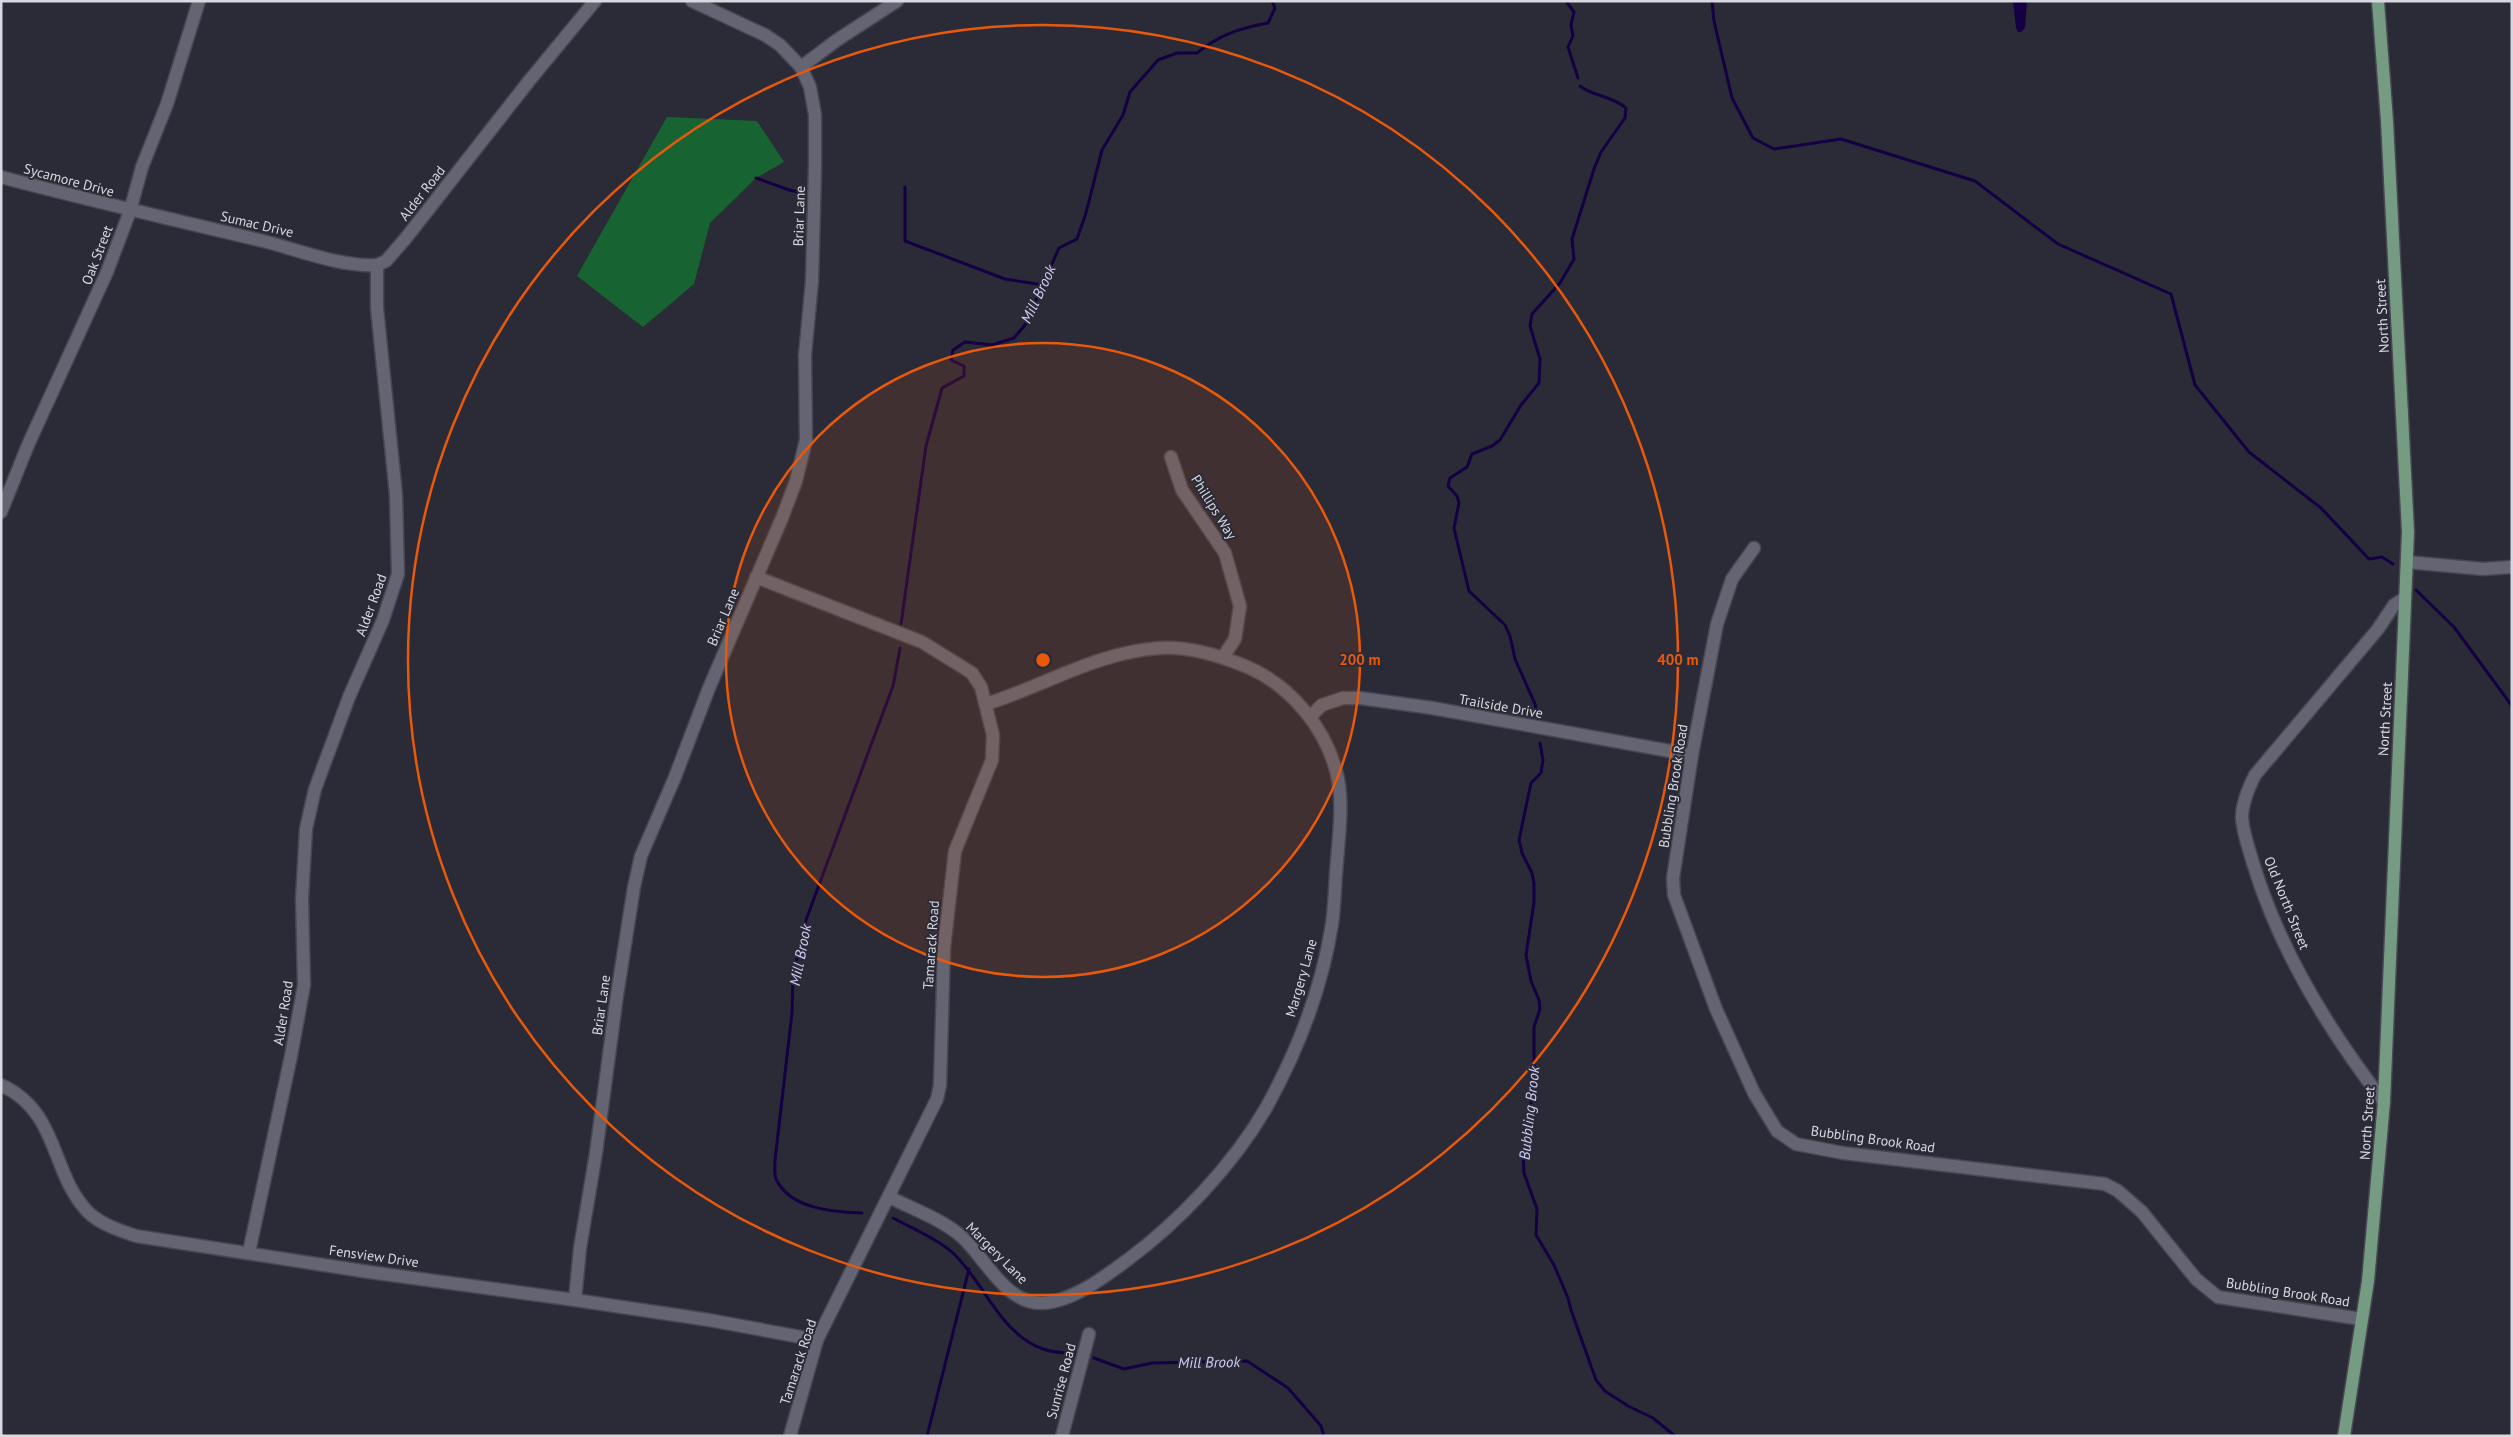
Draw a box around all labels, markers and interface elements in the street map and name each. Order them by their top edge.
street label: Sycamore Drive [22,159,116,201]
street label: Alder Road [395,162,449,224]
street label: Briar Lane [789,185,809,247]
street label: Sumac Drive [219,207,295,241]
street label: Oak Street [77,222,117,287]
water label: Mill Brook [1016,261,1060,326]
street label: North Street [2371,278,2393,353]
street label: Phillips Way [1187,471,1241,543]
street label: Alder Road [351,571,391,639]
street label: Briar Lane [703,585,743,649]
text: 200 m [1339,650,1381,669]
text: 400 m [1657,650,1699,669]
centre of rings [1034,651,1052,669]
street label: North Street [2374,681,2396,756]
street label: Trailside Drive [1457,690,1545,722]
street label: Bubbling Brook Road [1654,723,1692,849]
street label: Old North Street [2260,854,2314,952]
street label: Tamarack Road [919,900,943,990]
water label: Mill Brook [785,921,816,987]
street label: Margery Lane [1281,937,1321,1019]
street label: Briar Lane [588,974,614,1036]
street label: Alder Road [269,979,297,1047]
water label: Bubbling Brook [1515,1064,1543,1161]
street label: North Street [2355,1085,2379,1161]
street label: Bubbling Brook Road [1810,1121,1936,1157]
street label: Margery Lane [962,1218,1032,1288]
street label: Fensview Drive [328,1241,420,1271]
street label: Bubbling Brook Road [2225,1273,2351,1311]
street label: Tamarack Road [776,1317,820,1407]
street label: Sunrise Road [1042,1341,1080,1421]
water label: Mill Brook [1178,1352,1242,1372]

